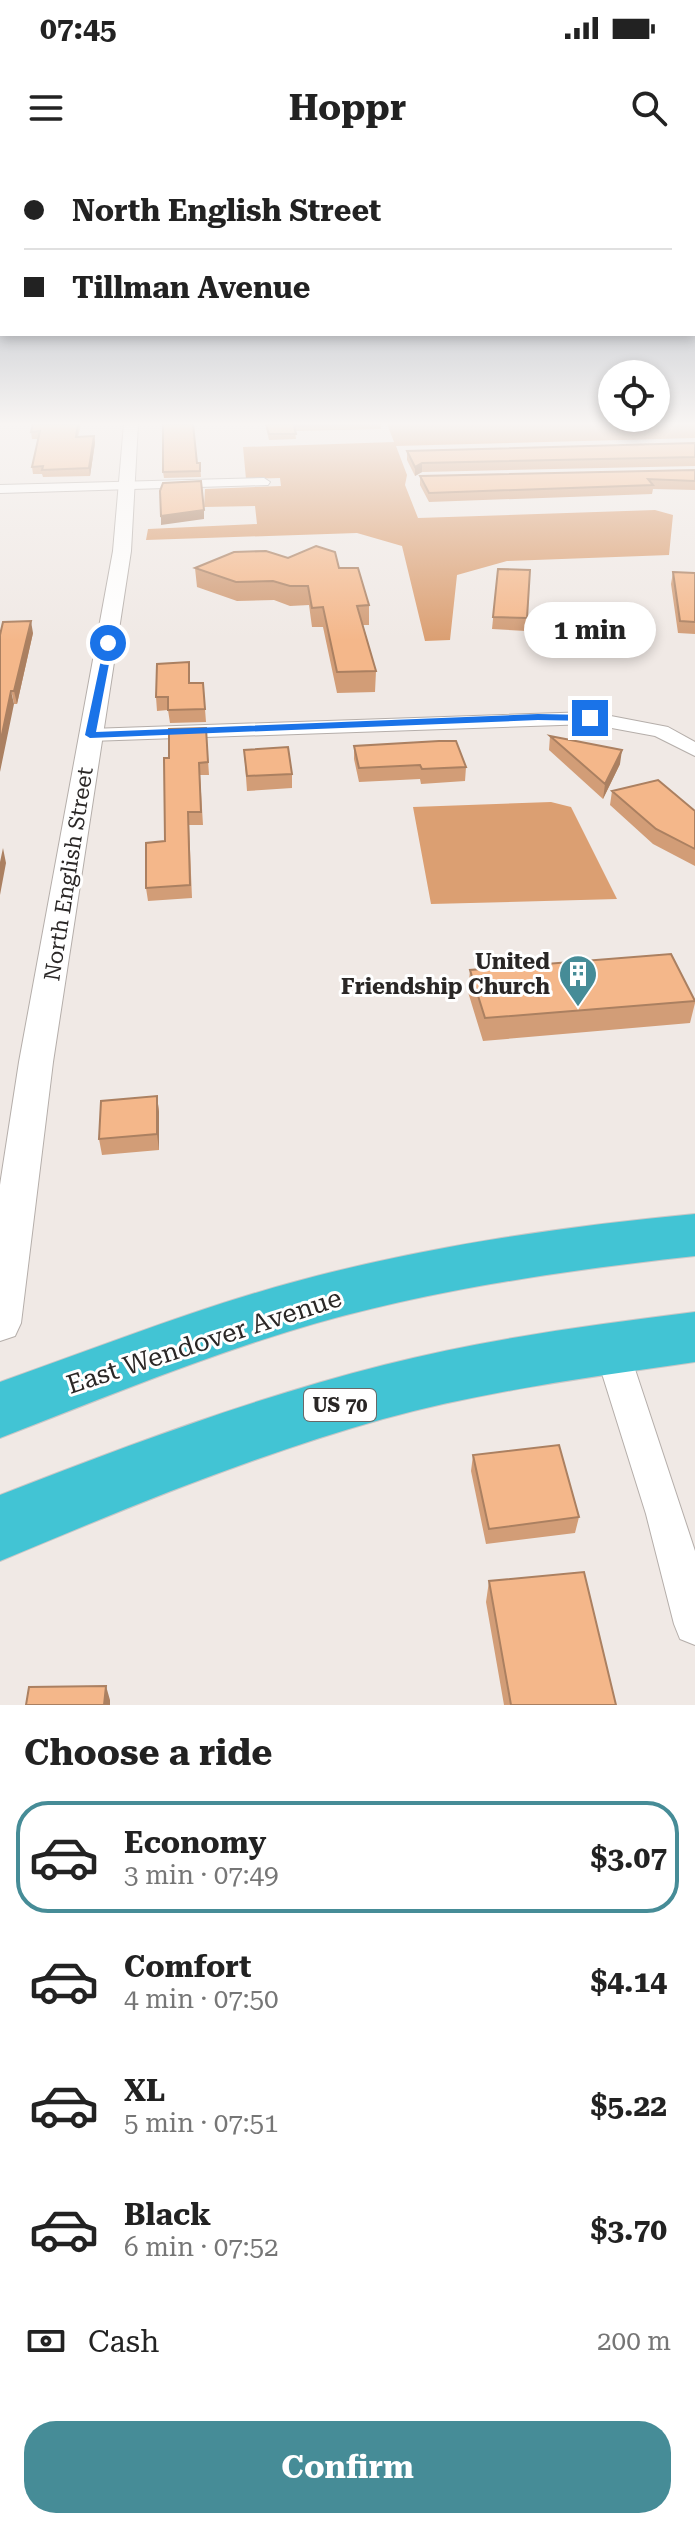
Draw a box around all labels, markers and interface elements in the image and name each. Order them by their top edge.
text: 07:45 [40,11,117,46]
icon: menu [24,86,68,130]
icon: search [627,86,671,130]
text: Hoppr [289,87,406,129]
text: North English Street [72,193,381,228]
text: Tillman Avenue [72,270,310,305]
map controls [598,360,670,432]
button: locate [598,360,670,432]
callout: 1 min [524,602,656,658]
text: 1 min [554,615,626,645]
route start [90,625,126,661]
route end [572,700,608,736]
street label: North English Street [39,765,98,983]
place label: United Friendship Church [341,949,550,999]
building icon: United Friendship Church [557,953,599,1008]
street label: East Wendover Avenue [63,1282,345,1400]
road number: US 70 [304,1389,376,1421]
text: Choose a ride [24,1732,272,1774]
icon: car [28,1821,100,1893]
text: Economy [124,1825,266,1860]
text: $3.07 [590,1840,667,1875]
text: 3 min · 07:49 [124,1860,279,1890]
icon: car [28,1945,100,2017]
text: Comfort [124,1949,251,1984]
text: $4.14 [590,1964,667,1999]
text: 4 min · 07:50 [124,1984,279,2014]
icon: car [28,2069,100,2141]
text: XL [124,2073,165,2108]
text: $5.22 [590,2088,667,2123]
text: 5 min · 07:51 [124,2108,279,2138]
icon: car [28,2193,100,2265]
text: Black [124,2197,211,2232]
text: $3.70 [590,2212,667,2247]
text: 6 min · 07:52 [124,2232,279,2262]
icon: cash [24,2319,68,2363]
text: Cash [88,2324,159,2359]
text: 200 m [597,2326,671,2356]
button: Confirm [24,2421,671,2513]

